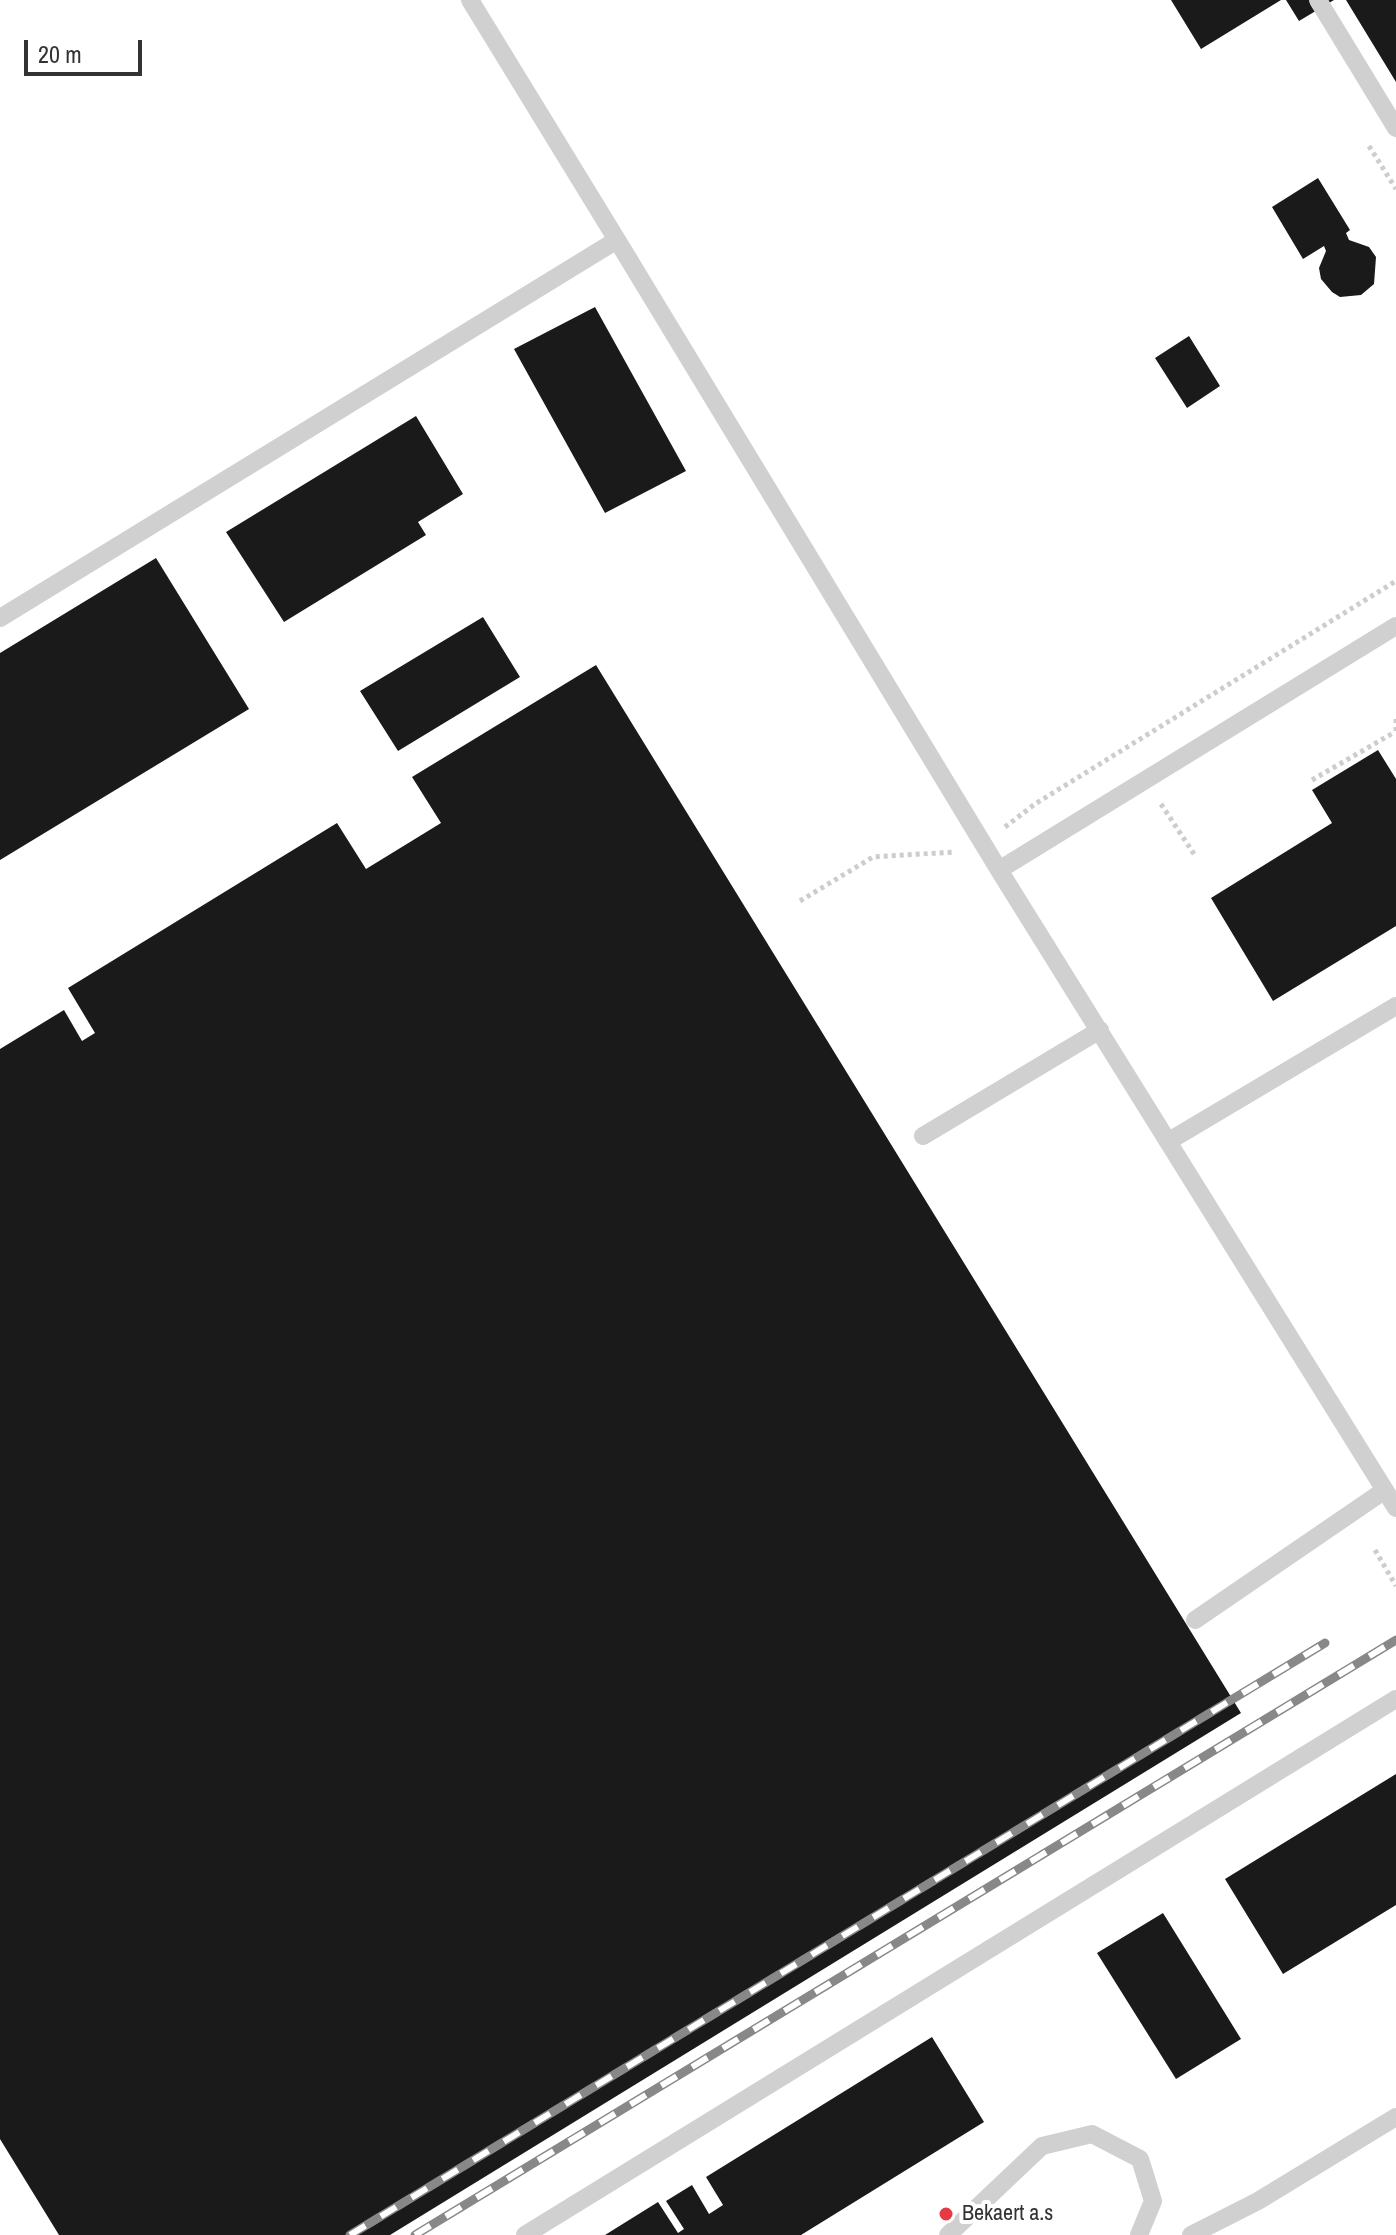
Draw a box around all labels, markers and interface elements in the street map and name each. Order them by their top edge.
scale bar [28,24,146,74]
text: 20 m [38,38,82,70]
place label: Bekaert a.s [962,2201,1053,2227]
marker: Bekaert a.s [937,2205,955,2223]

